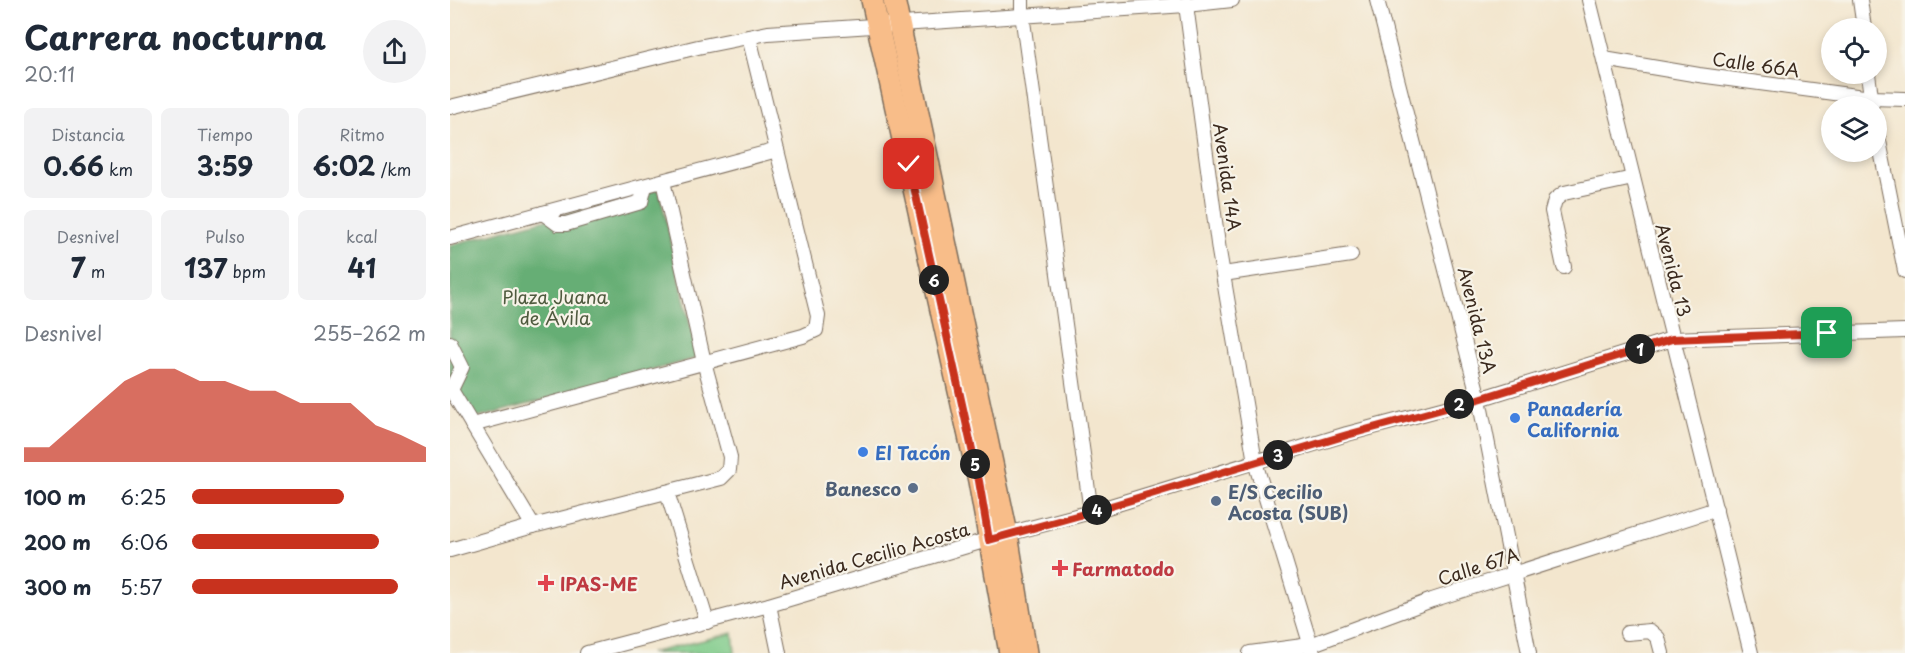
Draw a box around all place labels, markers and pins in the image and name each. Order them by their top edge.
pin [883,138,934,189]
pin: 6 [919,265,949,295]
pin [1801,307,1852,358]
pin: 1 [1625,334,1655,364]
pin: 2 [1444,389,1474,419]
place label: Panadería California [1527,395,1623,443]
marker: Panadería California [1508,411,1522,425]
place label: El Tacón [875,439,951,466]
pin: 3 [1263,440,1293,470]
marker: El Tacón [856,445,870,459]
pin: 5 [960,449,990,479]
place label: Banesco [825,475,901,502]
place label: E/S Cecilio Acosta (SUB) [1228,478,1349,526]
marker: Banesco [906,481,920,495]
marker: E/S Cecilio Acosta (SUB) [1209,494,1223,508]
pin: 4 [1082,495,1112,525]
place label: Farmatodo [1072,555,1175,582]
marker: Farmatodo [1053,561,1067,575]
place label: IPAS-ME [560,570,638,597]
marker: IPAS-ME [537,574,555,592]

